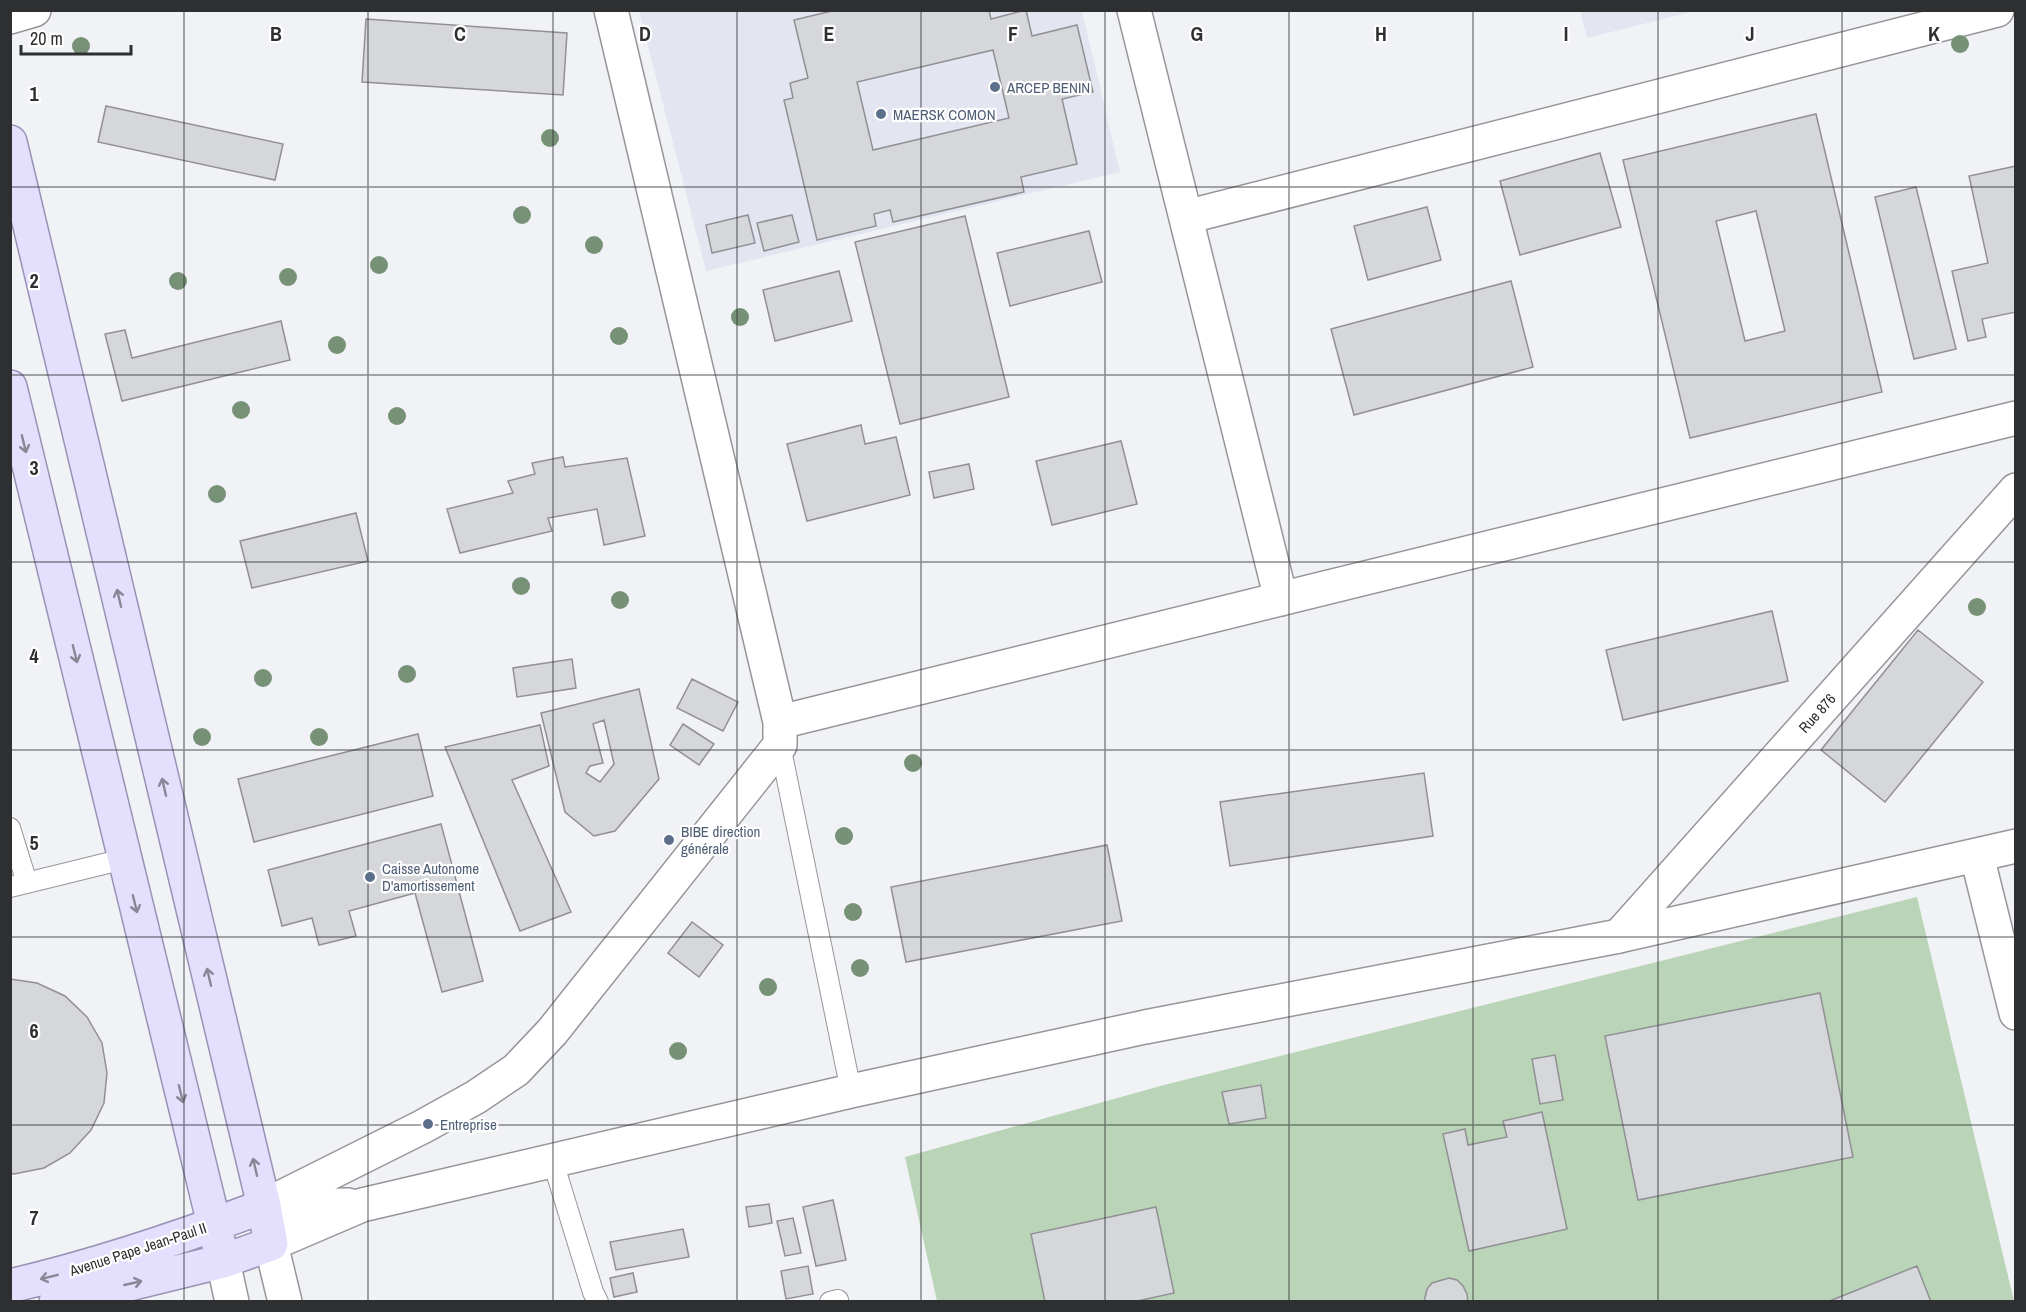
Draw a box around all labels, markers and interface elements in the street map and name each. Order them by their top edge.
scale bar [21,18,130,56]
text: B [270,20,282,47]
text: C [454,20,466,47]
text: D [639,20,651,47]
text: E [824,20,835,47]
text: F [1008,20,1018,47]
text: G [1191,20,1203,47]
text: H [1375,20,1387,47]
text: I [1564,20,1568,47]
text: J [1745,20,1755,47]
text: K [1928,20,1940,47]
text: 20 m [30,26,63,51]
place label: ARCEP BENIN [1006,77,1090,98]
text: 1 [29,80,39,107]
marker: ARCEP BENIN [988,80,1002,94]
place label: MAERSK COMON [893,104,996,125]
marker: MAERSK COMON [874,107,888,121]
text: 2 [29,267,39,294]
one-way arrow [19,434,31,453]
text: 3 [29,454,39,481]
one-way arrow [113,588,124,608]
text: 4 [29,642,39,669]
one-way arrow [69,644,81,663]
street label: Rue 876 [1794,689,1840,737]
one-way arrow [158,778,170,797]
place label: BIBE direction générale [681,821,760,859]
text: 5 [29,829,39,856]
marker: BIBE direction générale [662,833,676,847]
place label: Caisse Autonome D'amortissement [382,858,479,896]
marker: Caisse Autonome D'amortissement [363,870,377,884]
one-way arrow [130,895,142,914]
one-way arrow [203,968,215,987]
text: 6 [29,1017,39,1044]
one-way arrow [176,1084,188,1103]
place label: Entreprise [440,1114,497,1135]
marker: Entreprise [421,1117,435,1131]
one-way arrow [248,1157,260,1176]
text: 7 [29,1204,39,1231]
street label: Avenue Pape Jean-Paul II [66,1217,209,1281]
one-way arrow [40,1271,59,1283]
one-way arrow [123,1277,142,1288]

